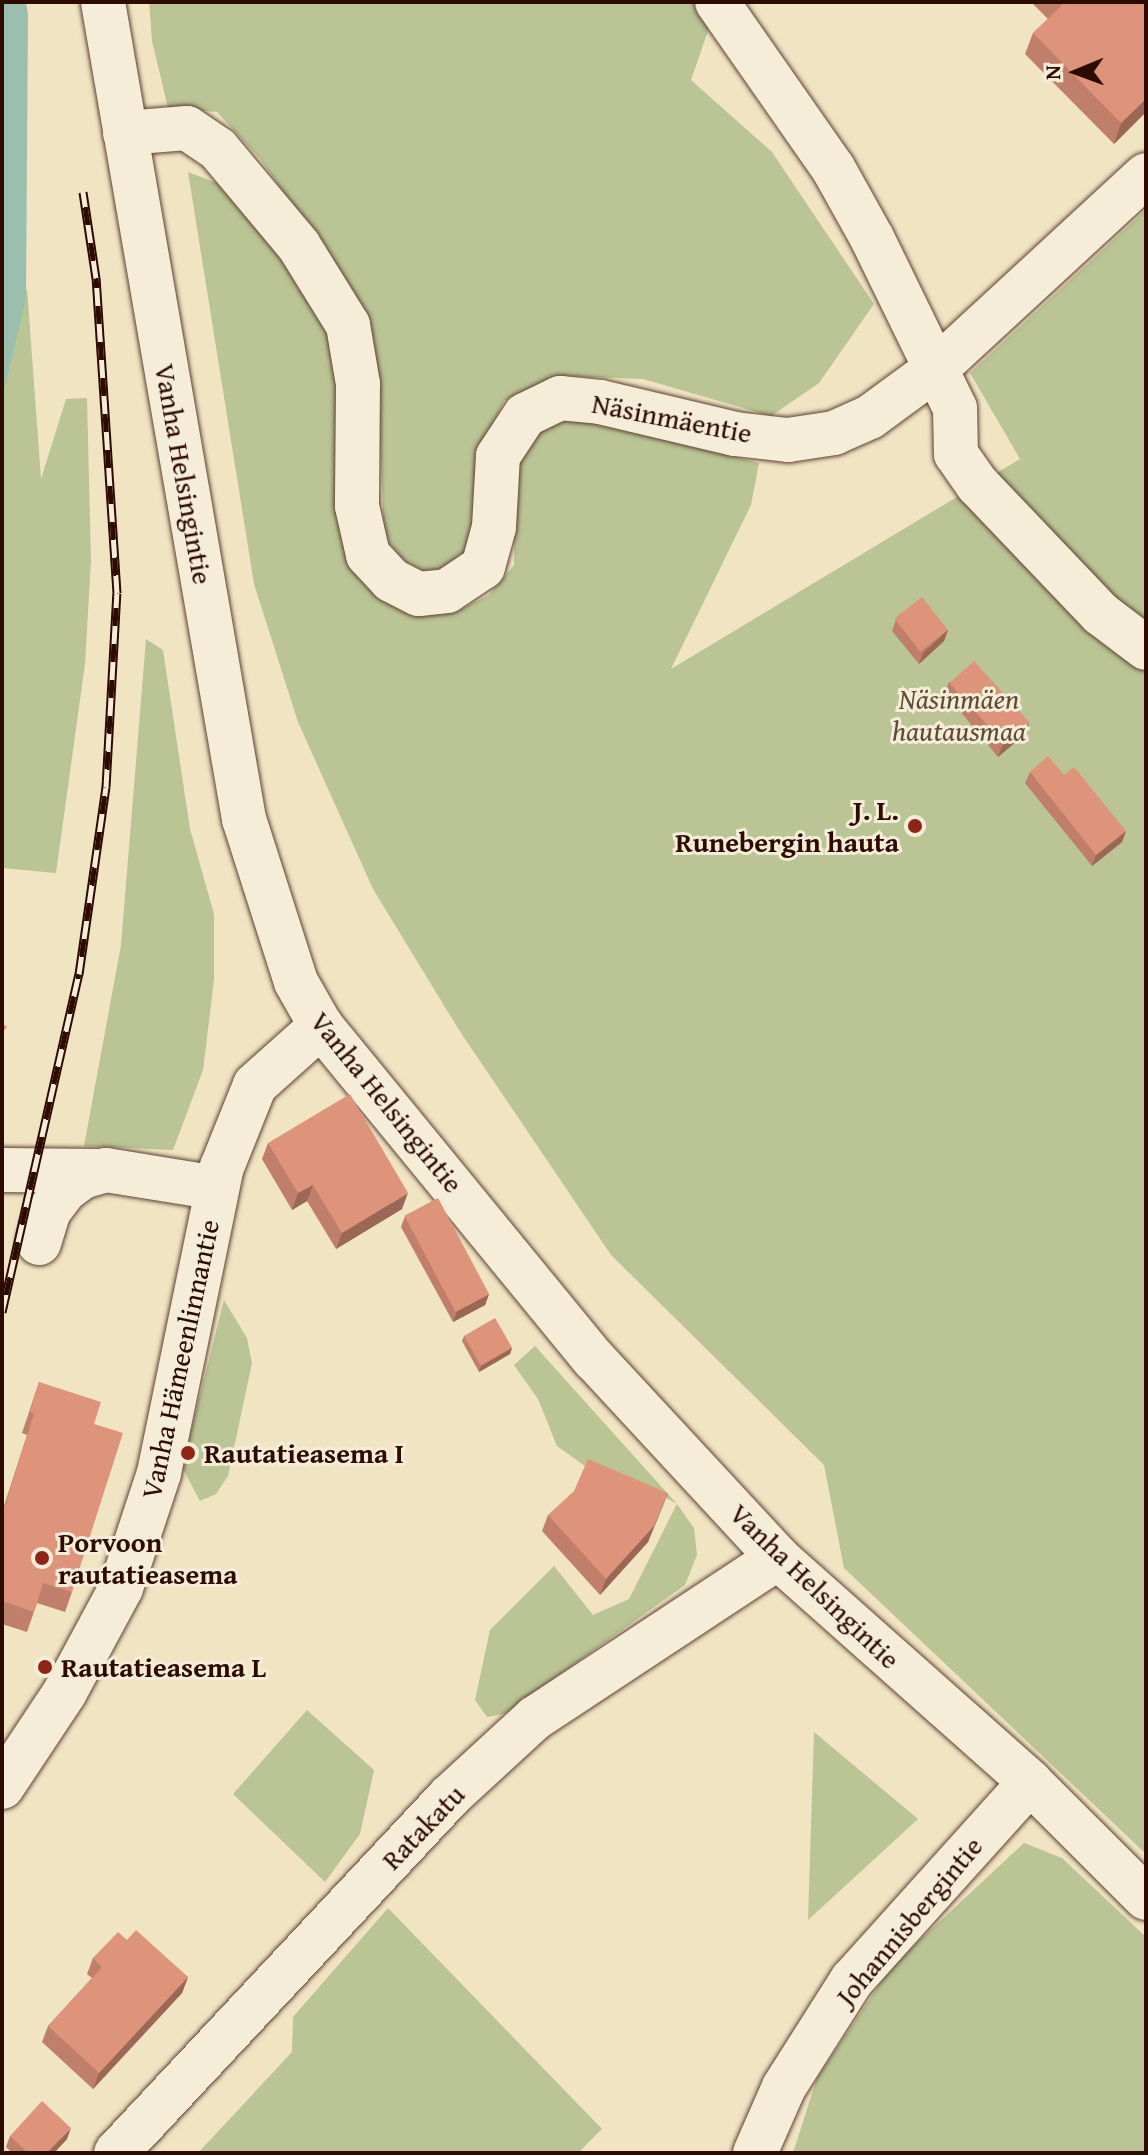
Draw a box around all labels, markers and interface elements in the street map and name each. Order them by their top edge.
north arrow [1036,32,1116,112]
text: N [1036,65,1068,80]
street label: Vanha Helsingintie [148,361,220,587]
street label: Näsinmäentie [589,386,755,450]
park label: Näsinmäen hautausmaa [892,682,1026,748]
place label: J. L. Runebergin hauta [675,793,899,859]
marker: J. L. Runebergin hauta [906,817,924,835]
street label: Vanha Helsingintie [304,1005,470,1199]
street label: Vanha Hämeenlinnantie [134,1216,226,1502]
place label: Rautatieasema I [204,1436,404,1470]
marker: Rautatieasema I [179,1444,197,1462]
street label: Vanha Helsingintie [723,1496,907,1676]
place label: Porvoon rautatieasema [58,1525,237,1591]
marker: Porvoon rautatieasema [33,1549,51,1567]
place label: Rautatieasema L [61,1650,266,1684]
marker: Rautatieasema L [36,1658,54,1676]
street label: Ratakatu [374,1778,472,1876]
street label: Johannisbergintie [829,1830,989,2012]

